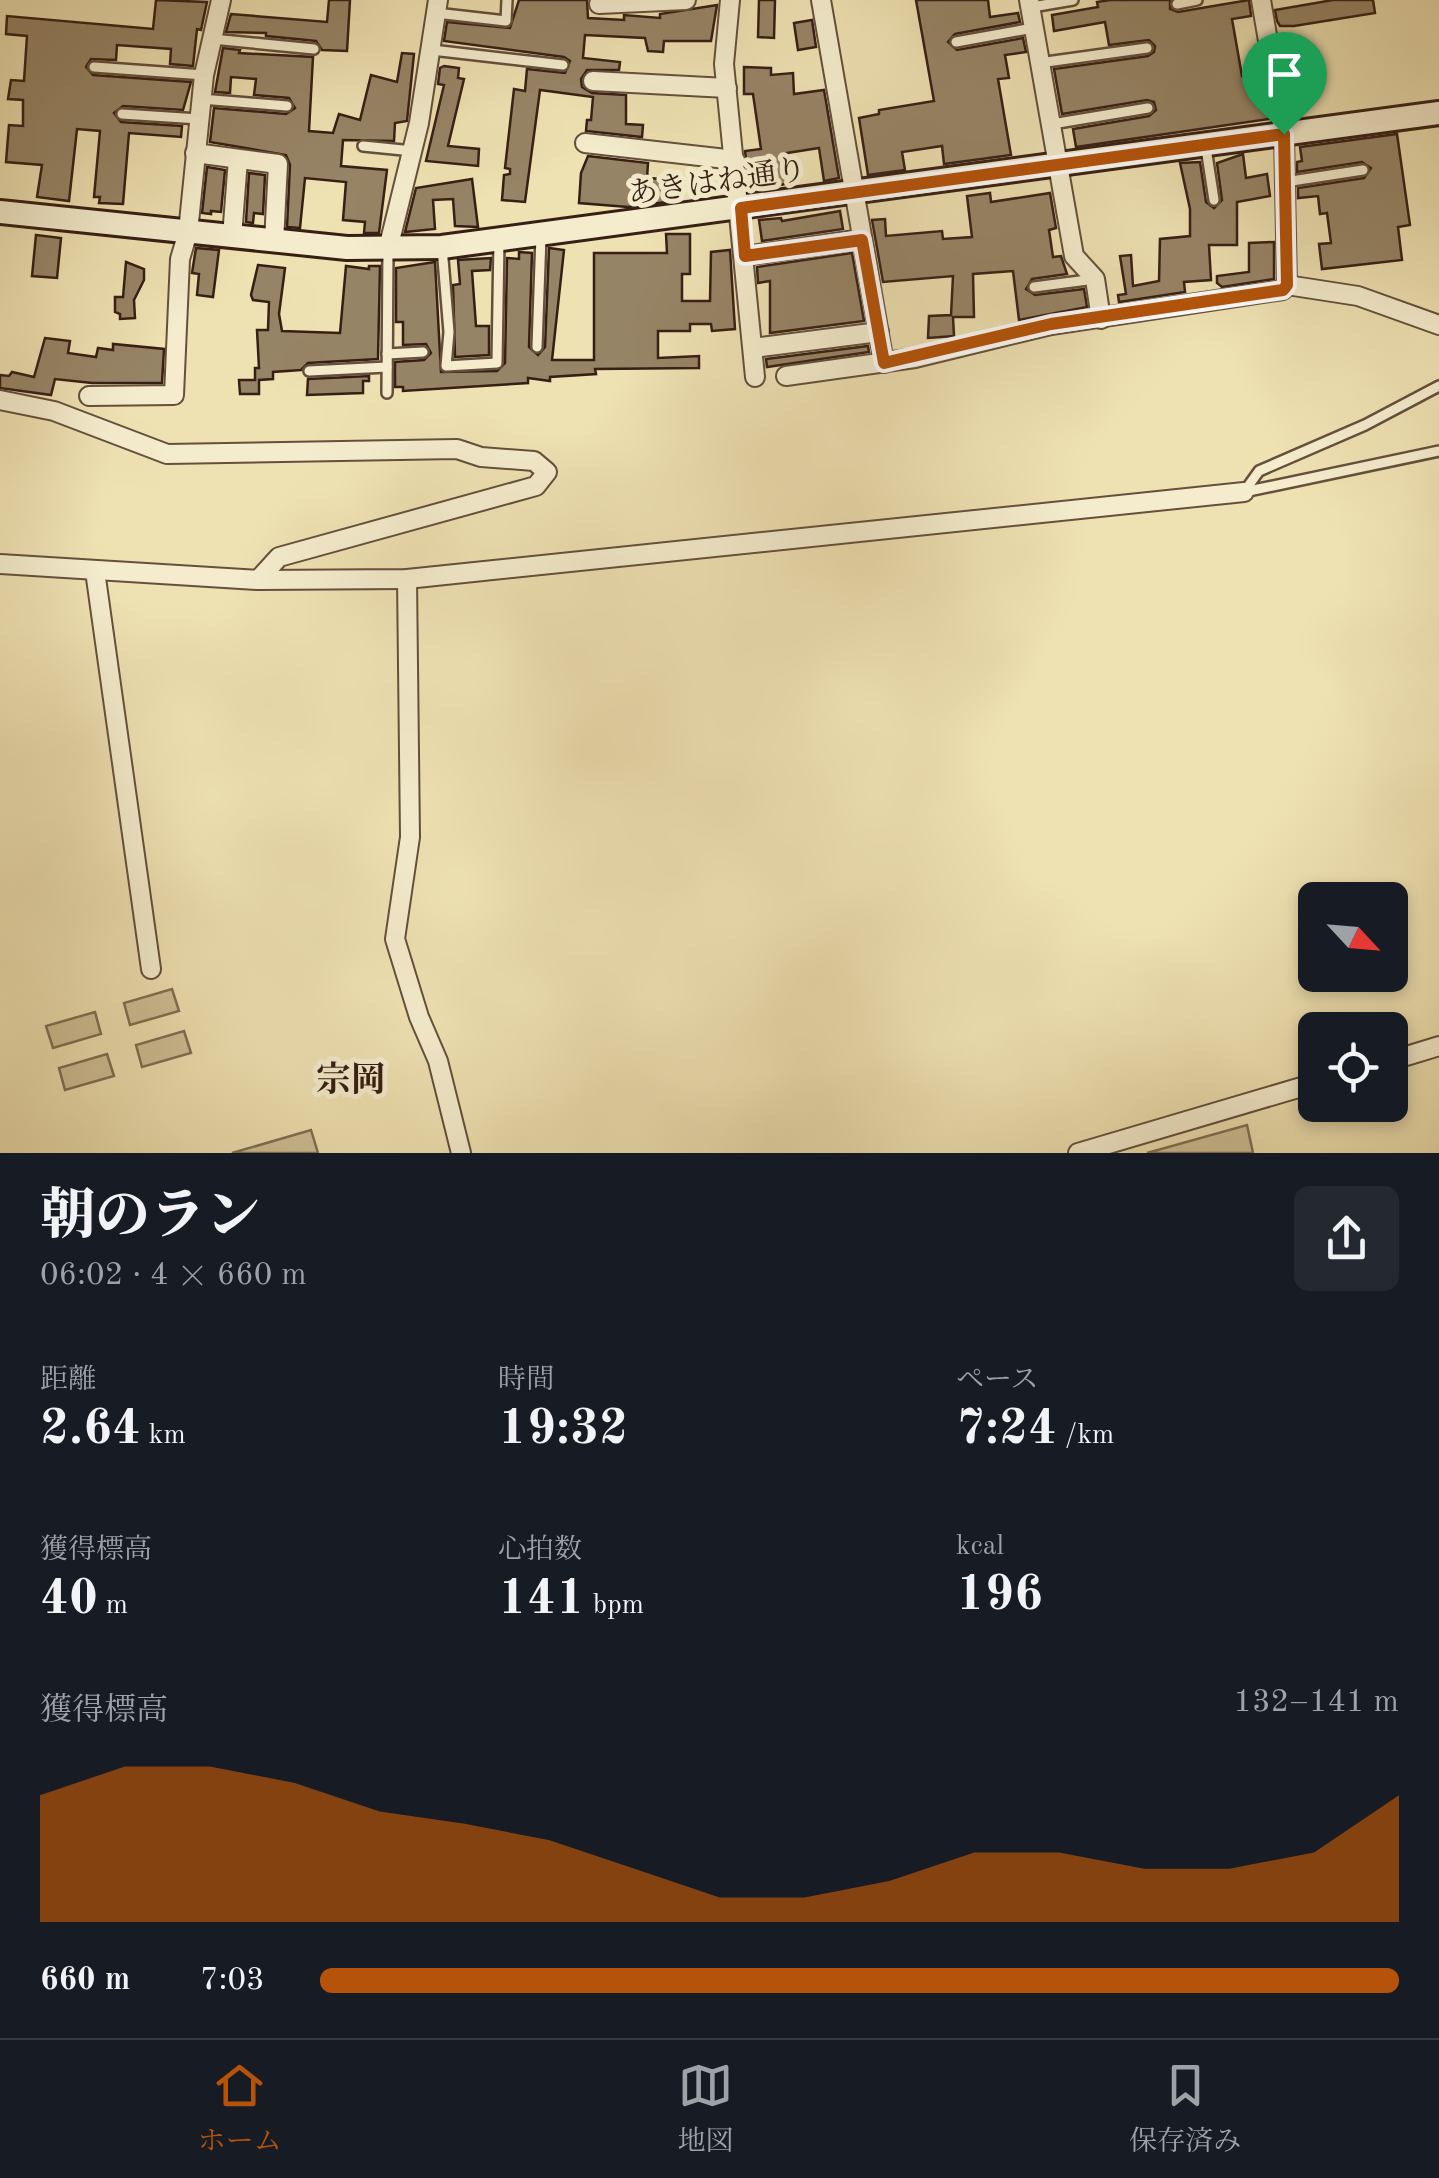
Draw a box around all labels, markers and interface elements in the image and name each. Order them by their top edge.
pin [1242,32,1327,135]
icon: arrive [1257,47,1312,102]
street label: あきはね通り [626,154,808,210]
north arrow [1298,882,1408,992]
map controls [1298,882,1408,1122]
button: locate [1298,1012,1408,1122]
district label: 宗岡 [316,1061,386,1099]
button: share [1294,1186,1399,1291]
text: 朝のラン [40,1191,260,1246]
text: 06:02 · 4 × 660 m [40,1260,307,1292]
text: 距離 [40,1367,96,1395]
text: 時間 [498,1367,554,1395]
text: ペース [956,1367,1039,1395]
text: 2.64 [40,1405,141,1455]
text: 19:32 [498,1405,628,1455]
text: 7:24 [956,1405,1057,1455]
text: km [141,1422,186,1450]
text: /km [1057,1422,1114,1450]
text: kcal [956,1533,1004,1561]
text: 獲得標高 [40,1537,152,1565]
text: 心拍数 [498,1537,582,1565]
text: 196 [956,1571,1043,1621]
text: 40 [40,1575,98,1625]
text: 141 [498,1575,585,1625]
text: m [98,1592,128,1620]
text: bpm [585,1592,644,1620]
text: 132–141 m [1233,1687,1399,1719]
text: 獲得標高 [40,1696,168,1728]
text: 660 m [40,1965,130,1997]
text: 7:03 [200,1965,265,1997]
tab: ホーム [198,2058,282,2161]
tab: 地図 [677,2058,733,2161]
tab: 保存済み [1129,2058,1241,2161]

